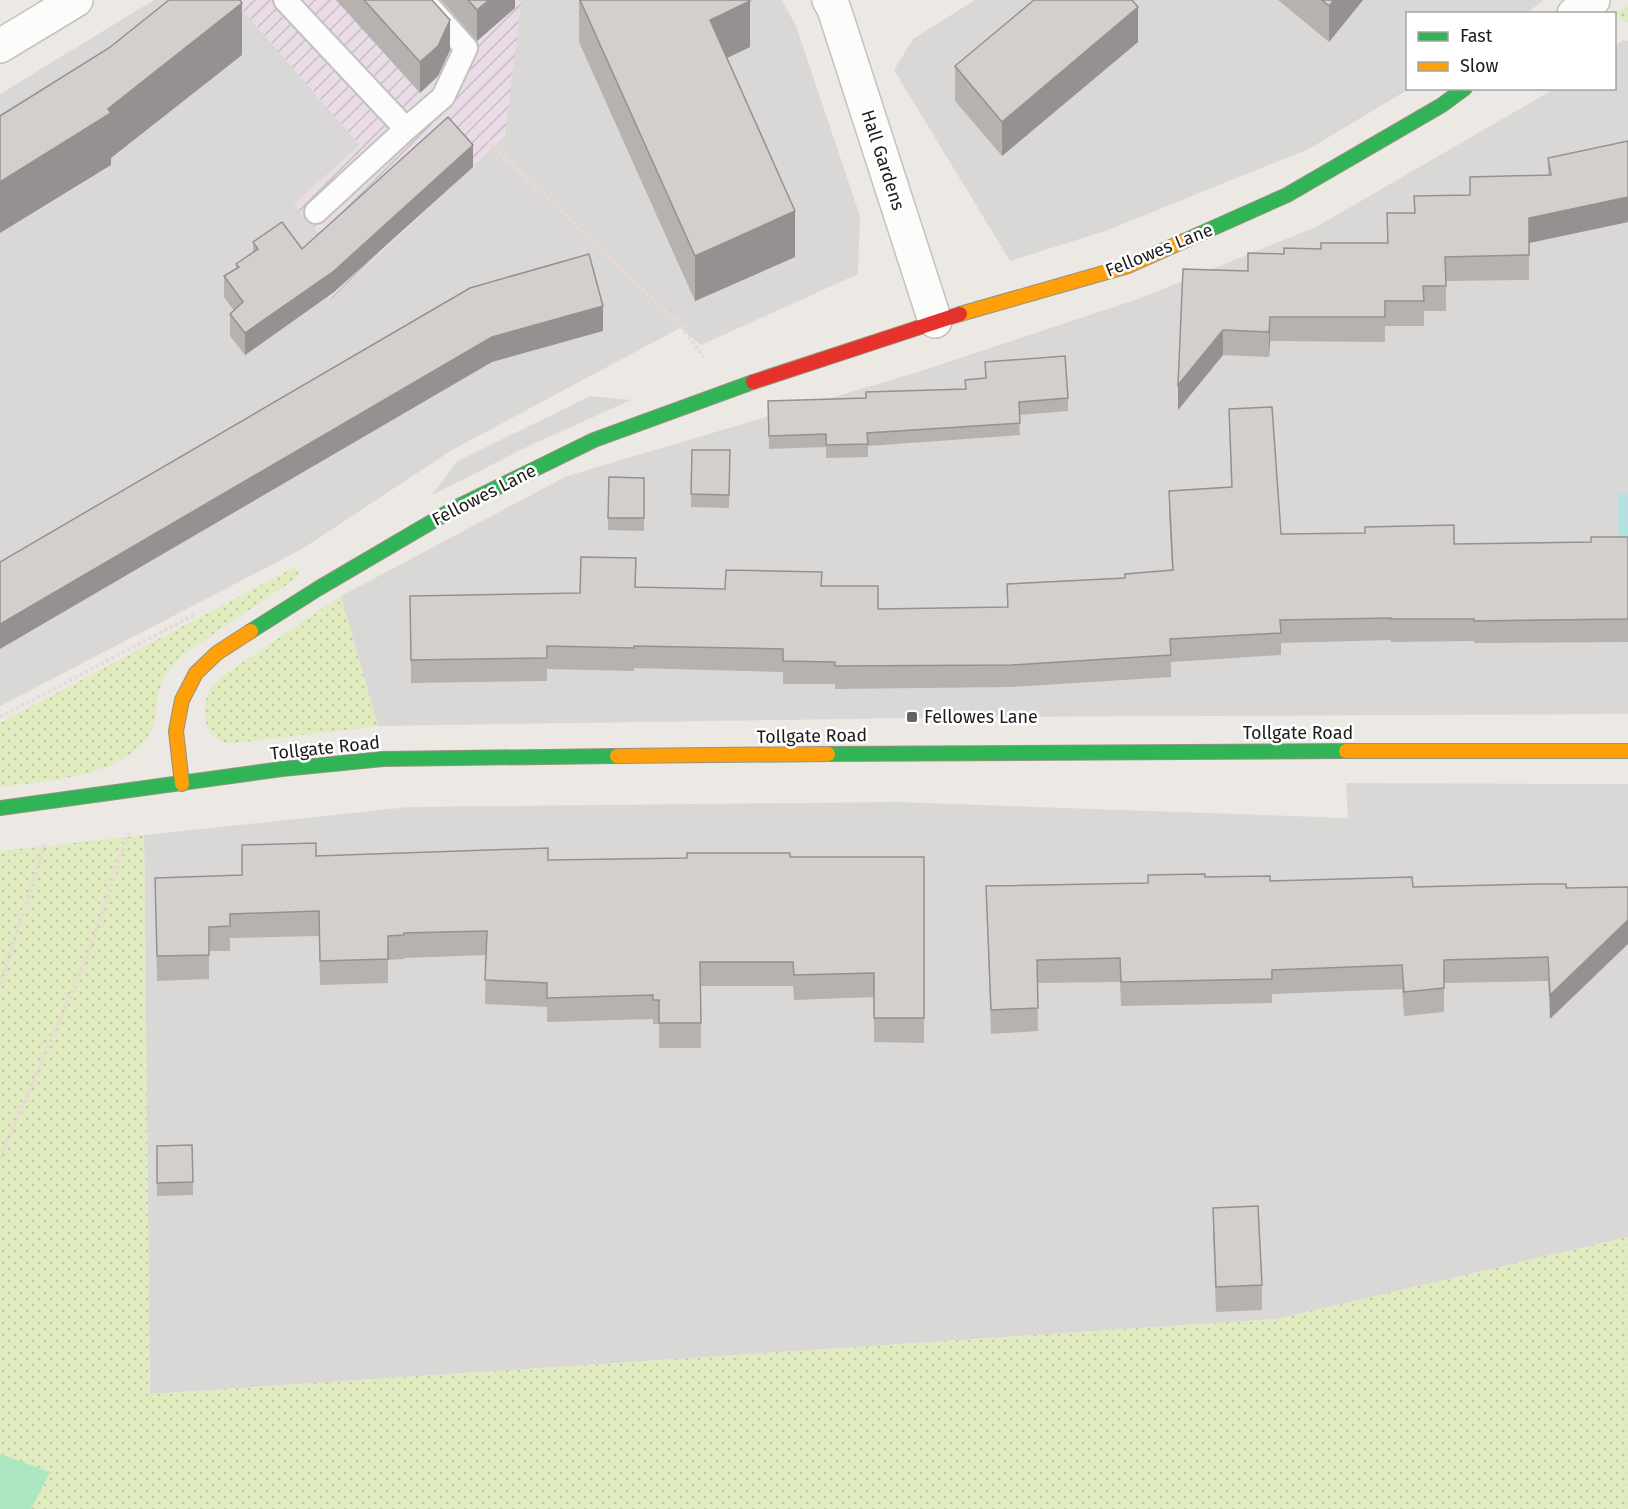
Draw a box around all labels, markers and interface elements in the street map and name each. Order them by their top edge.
legend [1406,12,1616,90]
text: Fast [1460,25,1493,47]
text: Slow [1460,55,1499,77]
street label: Hall Gardens [856,107,910,213]
street label: Fellowes Lane [1102,218,1216,282]
street label: Fellowes Lane [428,459,540,531]
place label: Fellowes Lane [924,706,1038,728]
marker: Fellowes Lane [905,710,919,724]
street label: Tollgate Road [1243,722,1353,744]
street label: Tollgate Road [757,724,867,748]
street label: Tollgate Road [269,731,381,765]

